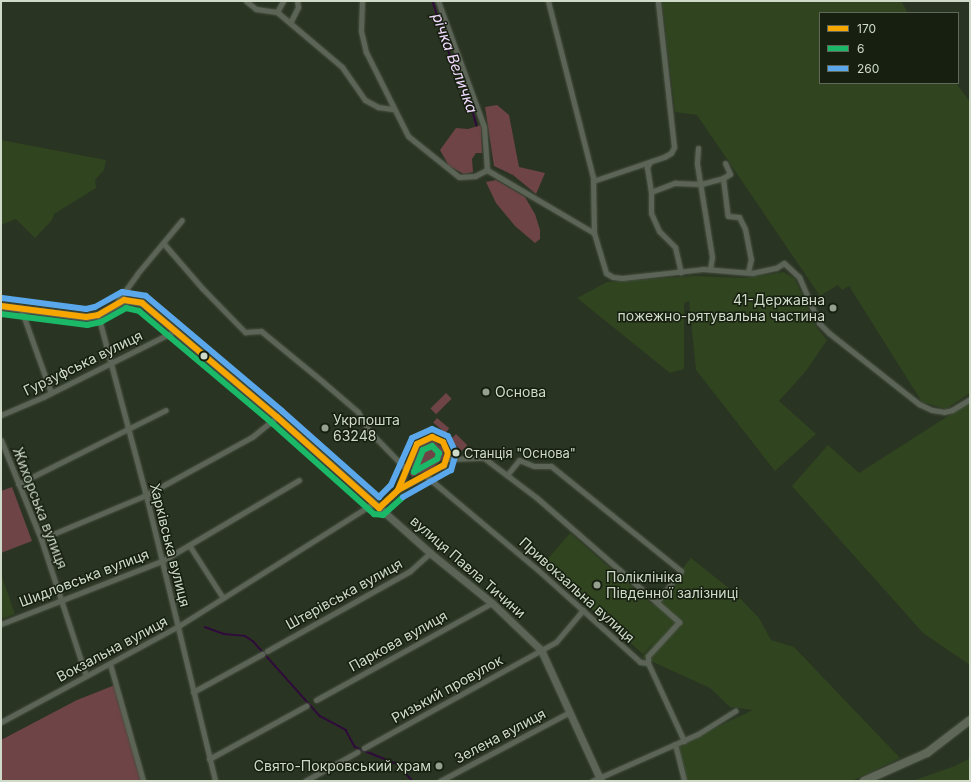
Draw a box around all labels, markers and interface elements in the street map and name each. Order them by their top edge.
water label: річка Величка [429,11,481,115]
legend [819,12,959,84]
text: 170 [857,21,876,36]
text: 6 [857,41,864,56]
text: 260 [857,61,879,76]
place label: 41-Державна пожежно-рятувальна частина [618,292,825,324]
marker: 41-Державна пожежно-рятувальна частина [828,303,838,313]
street label: Гурзуфська вулиця [21,327,145,399]
unlabelled marker [199,351,209,361]
place label: Основа [495,384,546,400]
marker: Основа [480,386,492,398]
place label: Укрпошта 63248 [333,412,400,444]
marker: Укрпошта 63248 [320,423,330,433]
street label: Жихорська вулиця [9,445,71,571]
place label: Станція "Основа" [464,445,576,461]
marker: Станція "Основа" [451,448,461,458]
street label: Харківська вулиця [147,481,193,609]
street label: вулиця Павла Тичини [407,512,529,622]
street label: Привокзальна вулиця [516,534,638,646]
street label: Шидловська вулиця [17,545,151,611]
street label: Штерівська вулиця [283,555,405,633]
place label: Поліклініка Південної залізниці [606,569,738,602]
marker: Поліклініка Південної залізниці [591,579,603,591]
street label: Паркова вулиця [346,607,450,675]
street label: Вокзальна вулиця [54,613,170,685]
street label: Ризький провулок [389,651,505,727]
street label: Зелена вулиця [452,705,548,767]
place label: Свято-Покровський храм [254,758,431,774]
marker: Свято-Покровський храм [434,761,444,771]

